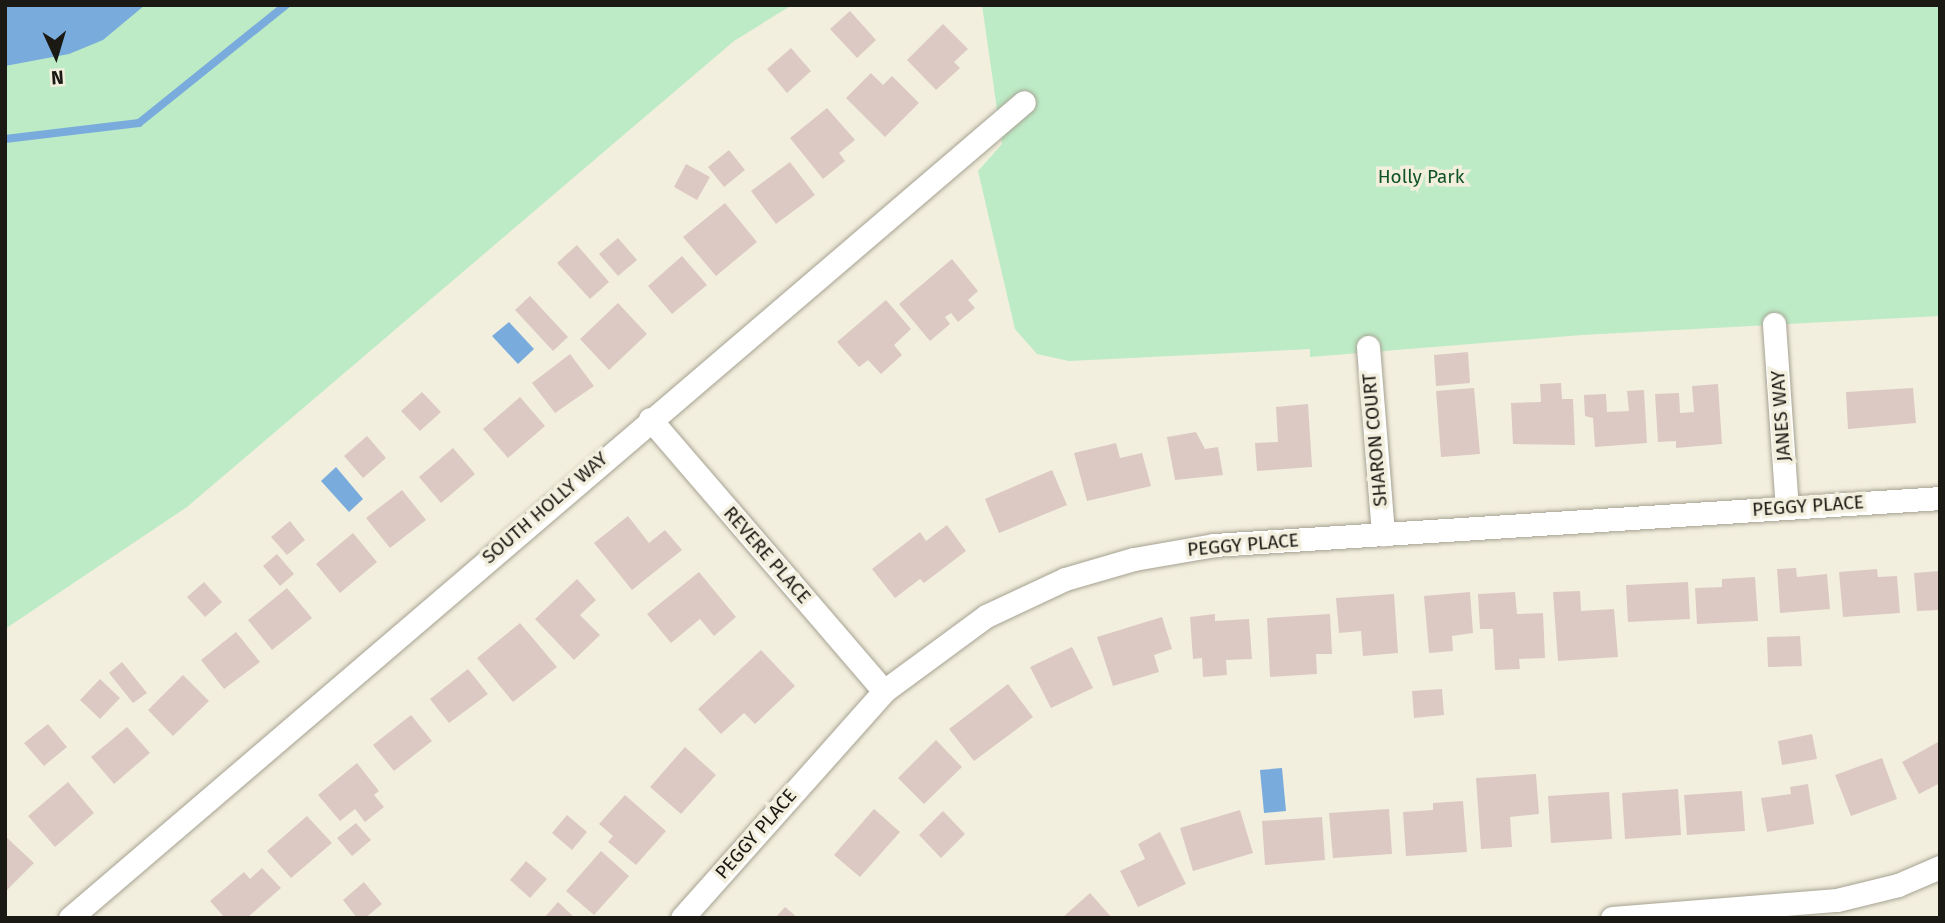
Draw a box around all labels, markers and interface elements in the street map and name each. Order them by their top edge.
north arrow [21,21,91,91]
text: N [50,66,65,89]
park label: Holly Park [1378,166,1464,188]
street label: JANES WAY [1766,370,1796,462]
street label: SHARON COURT [1358,372,1392,508]
street label: SOUTH HOLLY WAY [478,447,612,569]
street label: PEGGY PLACE [1751,491,1865,521]
street label: REVERE PLACE [719,502,815,608]
street label: PEGGY PLACE [1186,529,1300,561]
street label: PEGGY PLACE [711,784,801,884]

